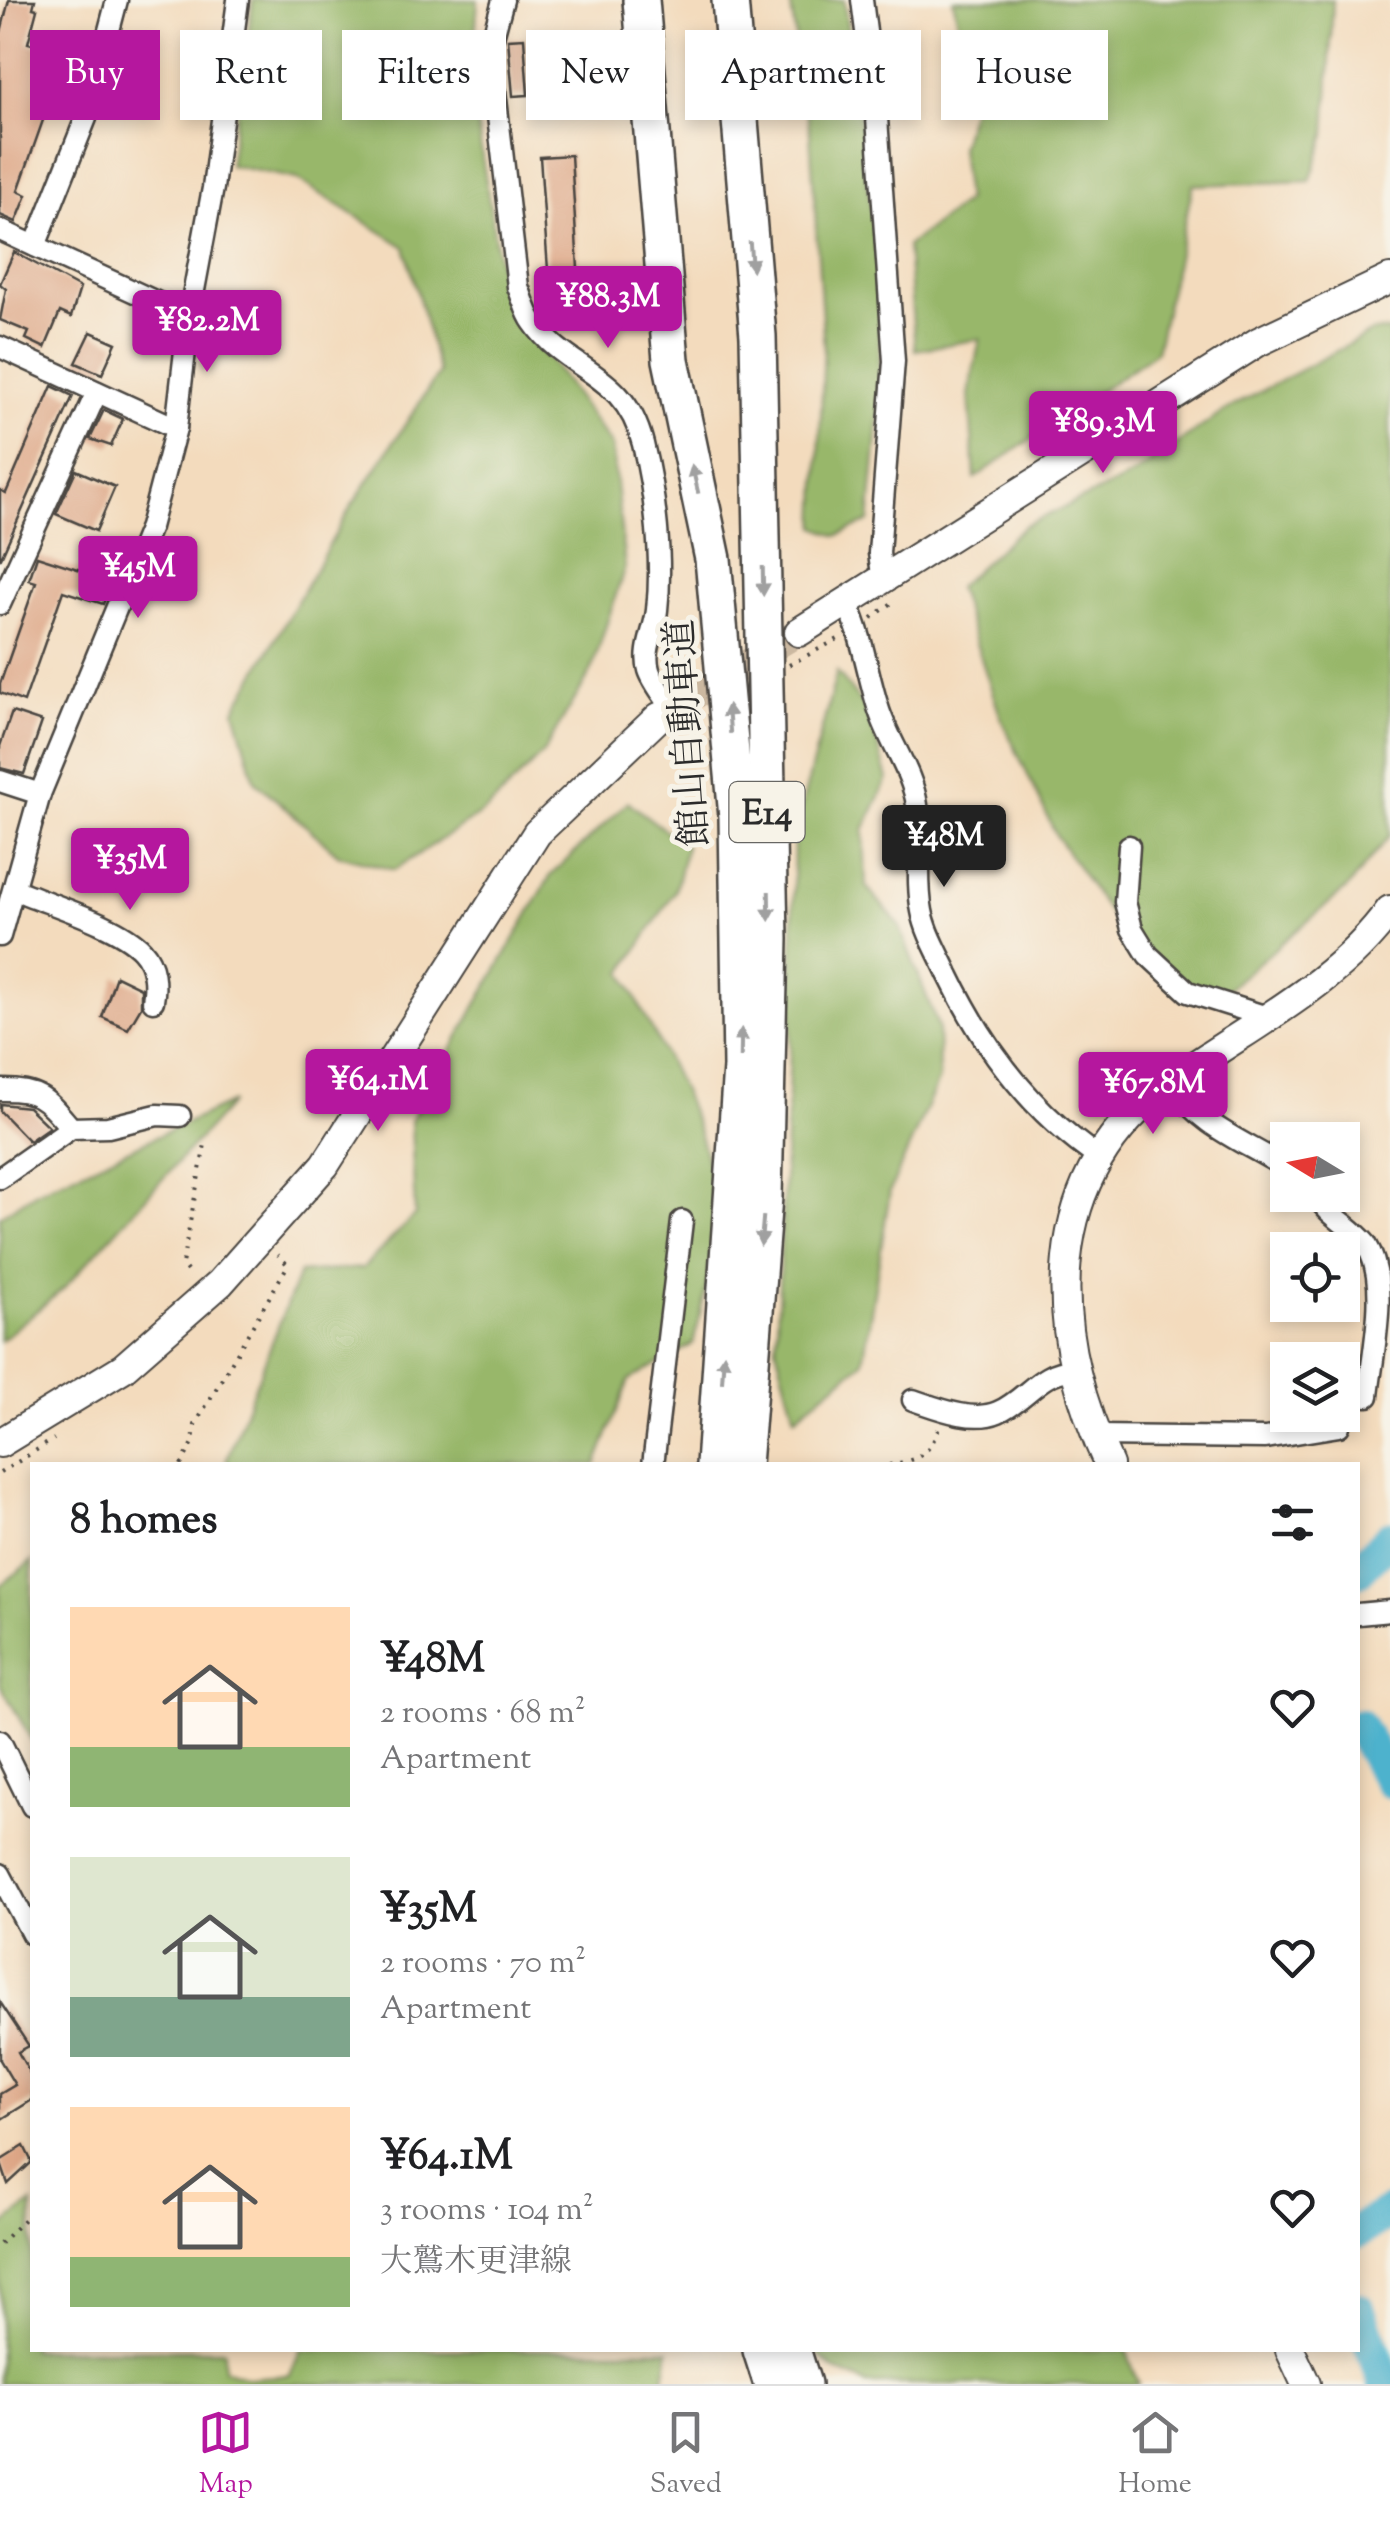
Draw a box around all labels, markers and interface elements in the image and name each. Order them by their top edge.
chip: Buy [30,30,160,120]
chip: Rent [180,30,322,120]
chip: Filters [342,30,506,120]
chip: New [526,30,665,120]
chip: Apartment [685,30,921,120]
chip: House [941,30,1108,120]
one-way arrow [743,241,759,273]
pin: ¥88.3M [527,266,689,351]
text: ¥88.3M [556,275,660,321]
pin: ¥82.2M [126,290,288,375]
text: ¥82.2M [154,299,260,345]
pin: ¥89.3M [1022,391,1184,476]
text: ¥89.3M [1051,400,1155,446]
one-way arrow [687,463,703,494]
pin: ¥45M [79,536,197,621]
text: ¥45M [100,545,176,591]
one-way arrow [755,566,771,598]
street label: 館山自動車道 [655,617,725,848]
one-way arrow [721,702,737,734]
road number: E14 [730,782,804,842]
pin: ¥48M [885,805,1003,890]
text: ¥48M [904,814,984,860]
pin: ¥35M [71,828,189,913]
text: ¥35M [93,837,167,883]
one-way arrow [761,891,777,923]
one-way arrow [733,1027,749,1059]
pin: ¥64.1M [297,1049,459,1134]
pin: ¥67.8M [1072,1052,1234,1137]
text: ¥64.1M [328,1058,429,1104]
text: ¥67.8M [1101,1061,1205,1107]
north arrow [1270,1122,1360,1212]
map controls [1270,1122,1360,1432]
one-way arrow [753,1215,769,1247]
button: locate [1270,1232,1360,1322]
button: layers [1270,1342,1360,1432]
one-way arrow [715,1351,731,1383]
text: 8 homes [70,1492,218,1552]
icon: filters [1265,1495,1320,1550]
text: ¥48M [380,1631,485,1691]
icon: home [150,1647,270,1767]
icon: heart [1265,1680,1320,1735]
text: 2 rooms · 68 m² [380,1691,586,1737]
text: Apartment [380,1737,531,1783]
text: ¥35M [380,1881,477,1941]
icon: home [150,1897,270,2017]
icon: heart [1265,1930,1320,1985]
text: 2 rooms · 70 m² [380,1941,586,1987]
text: Apartment [380,1987,531,2033]
text: ¥64.1M [380,2128,513,2188]
icon: home [150,2147,270,2267]
icon: heart [1265,2180,1320,2235]
text: 3 rooms · 104 m² [380,2188,594,2234]
text: 大鷲木更津線 [380,2240,572,2286]
tab: Map [198,2405,253,2505]
tab: Saved [650,2405,722,2505]
tab: Home [1118,2405,1192,2505]

